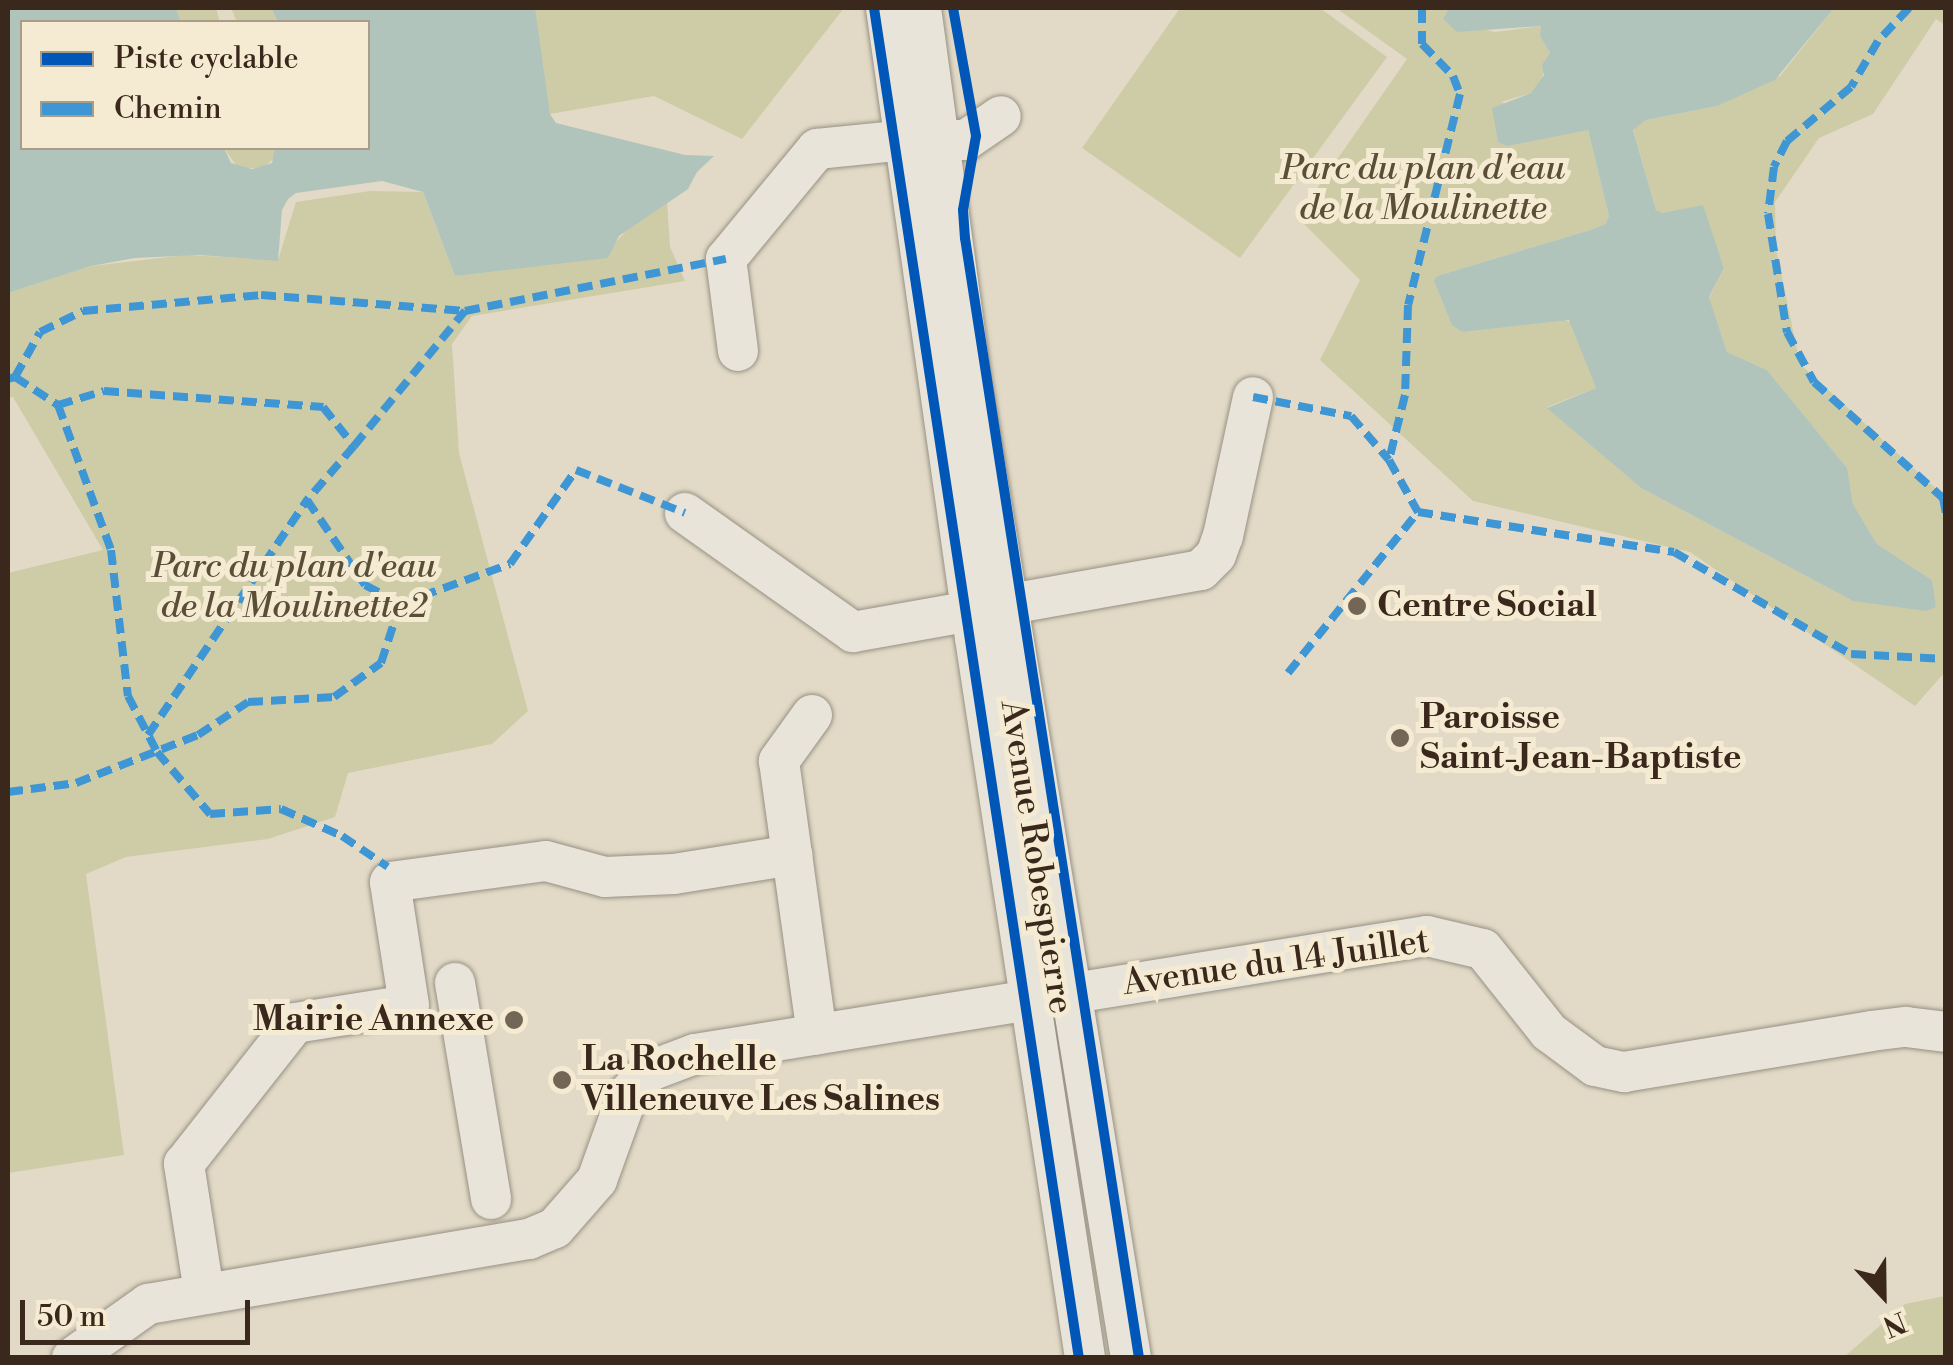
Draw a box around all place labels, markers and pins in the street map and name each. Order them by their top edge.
place label: Centre Social [1377,585,1597,627]
marker: Centre Social [1346,595,1368,617]
place label: Paroisse Saint-Jean-Baptiste [1420,697,1742,779]
marker: Paroisse Saint-Jean-Baptiste [1389,727,1411,749]
place label: Mairie Annexe [253,999,494,1041]
marker: Mairie Annexe [503,1009,525,1031]
place label: La Rochelle Villeneuve Les Salines [582,1039,940,1121]
marker: La Rochelle Villeneuve Les Salines [551,1069,573,1091]

